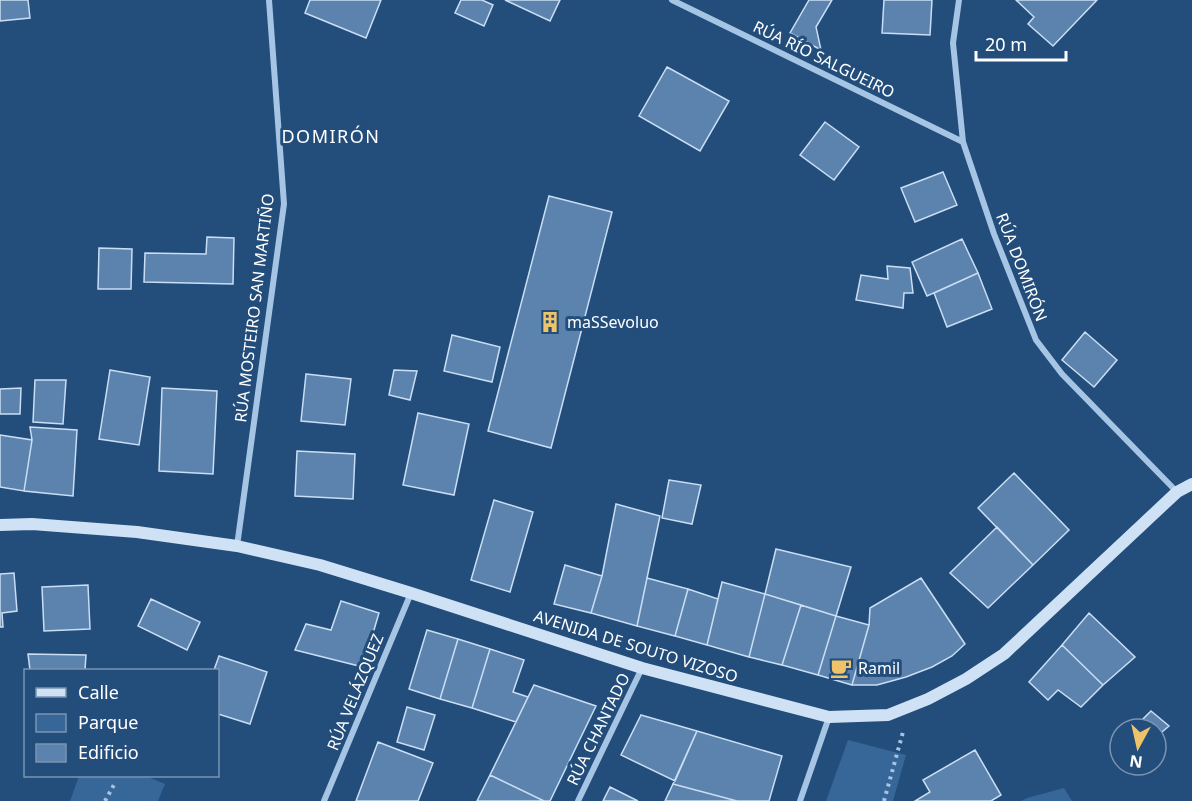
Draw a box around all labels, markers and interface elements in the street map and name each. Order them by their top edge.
street label: RÚA RÍO SALGUEIRO [749,15,899,103]
scale bar [976,24,1066,62]
text: 20 m [985,32,1027,56]
district label: DOMIRÓN [281,124,381,148]
street label: RÚA MOSTEIRO SAN MARTIÑO [229,192,279,424]
street label: RÚA DOMIRÓN [991,210,1053,324]
building icon: maSSevoluo [538,310,562,334]
place label: maSSevoluo [567,311,659,333]
street label: AVENIDA DE SOUTO VIZOSO [531,604,741,688]
street label: RÚA VELÁZQUEZ [322,630,388,754]
cafe icon: Ramil [829,656,853,680]
place label: Ramil [858,657,900,679]
legend [24,669,219,777]
street label: RÚA CHANTADO [561,669,635,789]
text: Calle [78,680,119,704]
text: Parque [78,710,138,734]
north arrow [1108,717,1168,777]
text: Edificio [78,740,139,764]
text: N [1128,750,1144,774]

